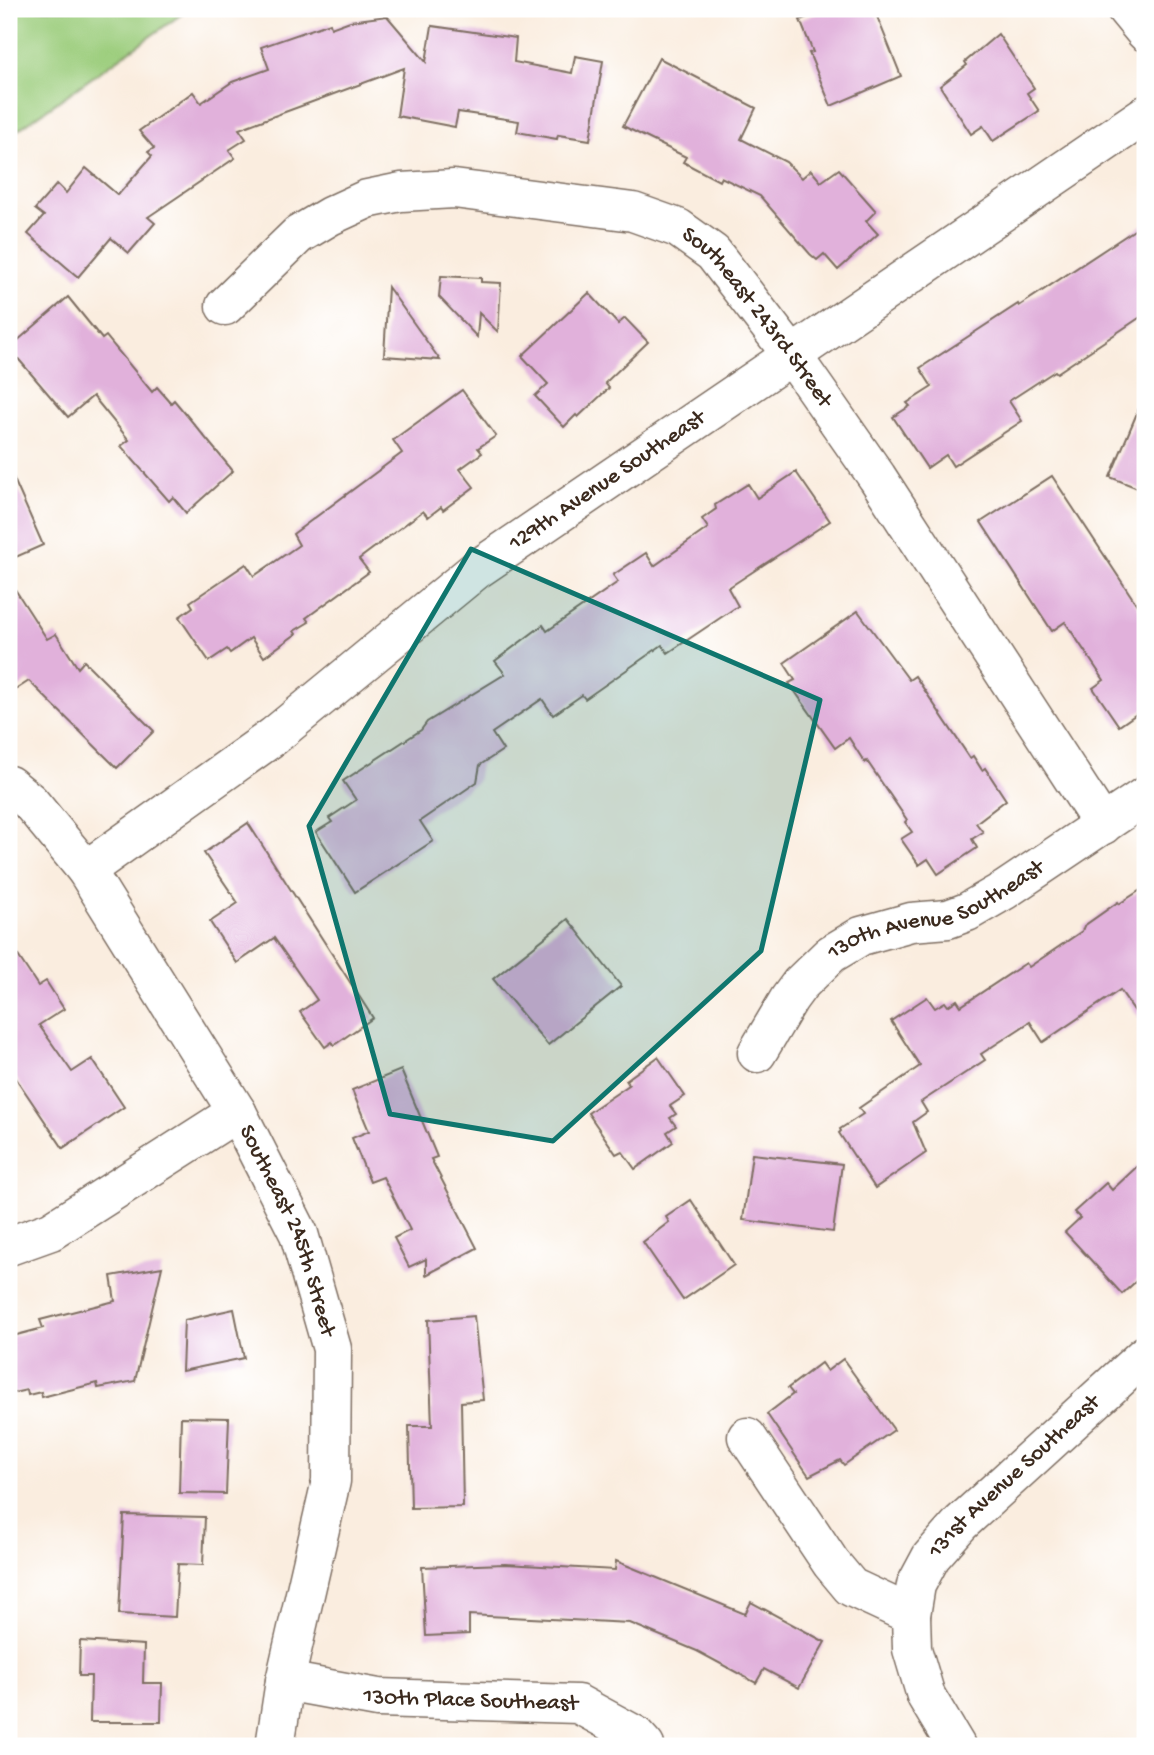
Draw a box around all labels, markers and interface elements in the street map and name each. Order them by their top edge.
street label: Southeast 243rd Street [676,221,839,414]
street label: 129th Avenue Southeast [503,404,712,558]
street label: 130th Avenue Southeast [822,853,1051,967]
street label: Southeast 245th Street [233,1121,342,1341]
street label: 131st Avenue Southeast [922,1388,1107,1565]
street label: 130th Place Southeast [360,1682,580,1718]

